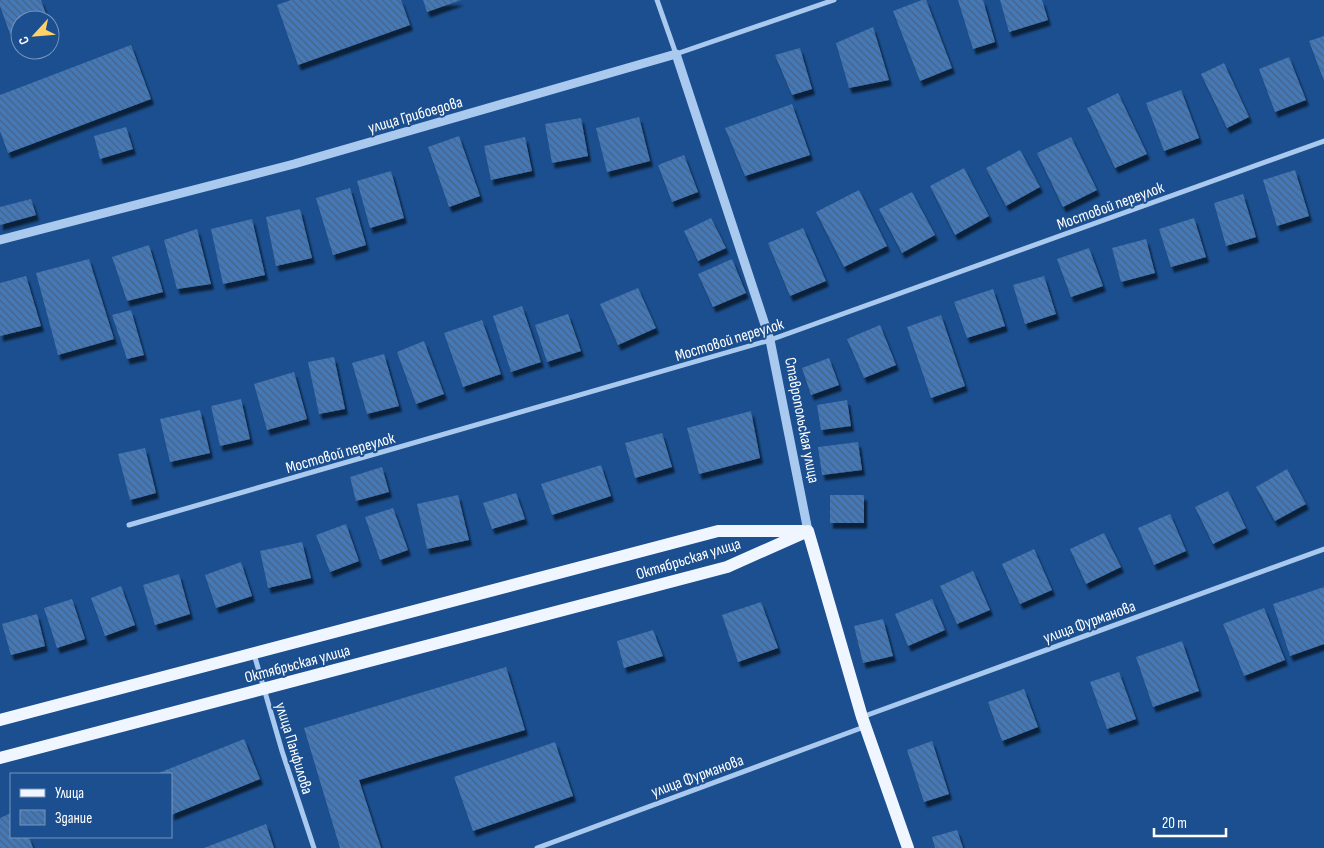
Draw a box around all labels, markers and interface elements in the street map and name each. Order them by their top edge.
north arrow [10,10,60,60]
text: С [15,34,33,47]
street label: улица Грибоедова [366,93,465,138]
street label: Мостовой переулок [1054,178,1168,235]
street label: Мостовой переулок [673,315,787,366]
street label: Ставропольская улица [780,356,823,485]
street label: Мостовой переулок [284,429,398,478]
street label: Октябрьская улица [634,534,743,584]
street label: улица Фурманова [1041,597,1138,648]
street label: Октябрьская улица [243,641,352,688]
street label: улица Панфилова [271,700,317,797]
street label: улица Фурманова [649,751,746,802]
legend [10,773,172,838]
text: Улица [55,784,84,803]
scale bar [1154,806,1226,838]
text: Здание [55,809,92,828]
text: 20 m [1162,814,1187,833]

